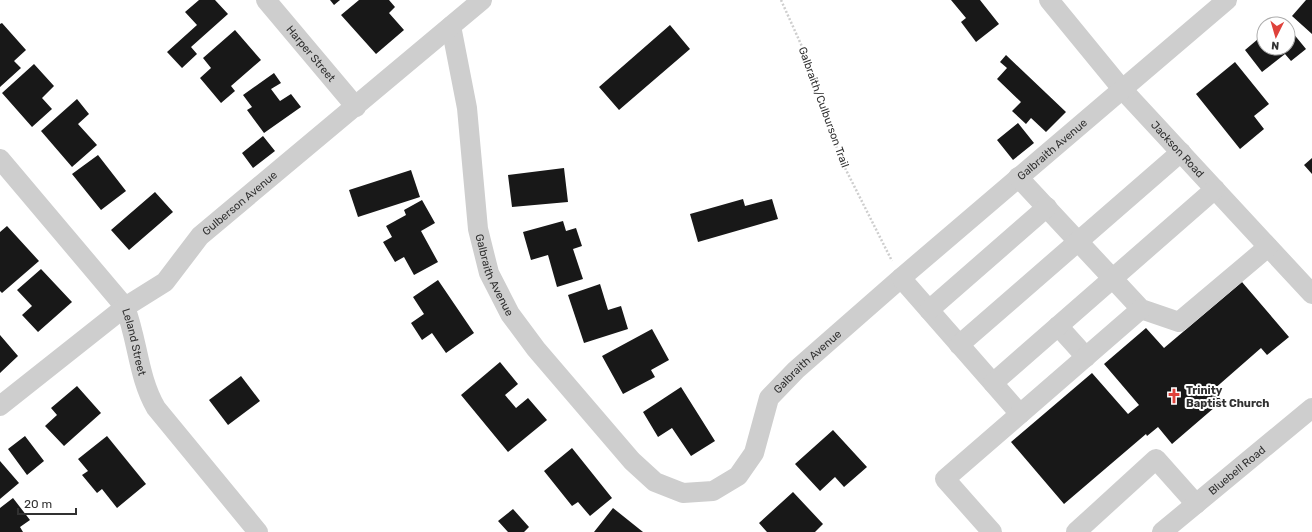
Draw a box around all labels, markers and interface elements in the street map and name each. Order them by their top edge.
north arrow [1256,16,1296,56]
street label: Harper Street [283,23,338,85]
text: N [1271,39,1280,52]
street label: Galbraith/Culburson Trail [796,45,851,169]
street label: Galbraith Avenue [1015,116,1090,183]
street label: Jackson Road [1148,119,1207,180]
street label: Gulberson Avenue [200,168,280,238]
street label: Galbraith Avenue [472,233,516,318]
street label: Leland Street [119,307,149,378]
street label: Galbraith Avenue [771,327,844,396]
place label: Trinity Baptist Church [1186,384,1269,410]
church icon: Trinity Baptist Church [1165,387,1183,405]
street label: Bluebell Road [1206,443,1268,498]
scale bar [18,490,76,516]
text: 20 m [24,497,52,511]

